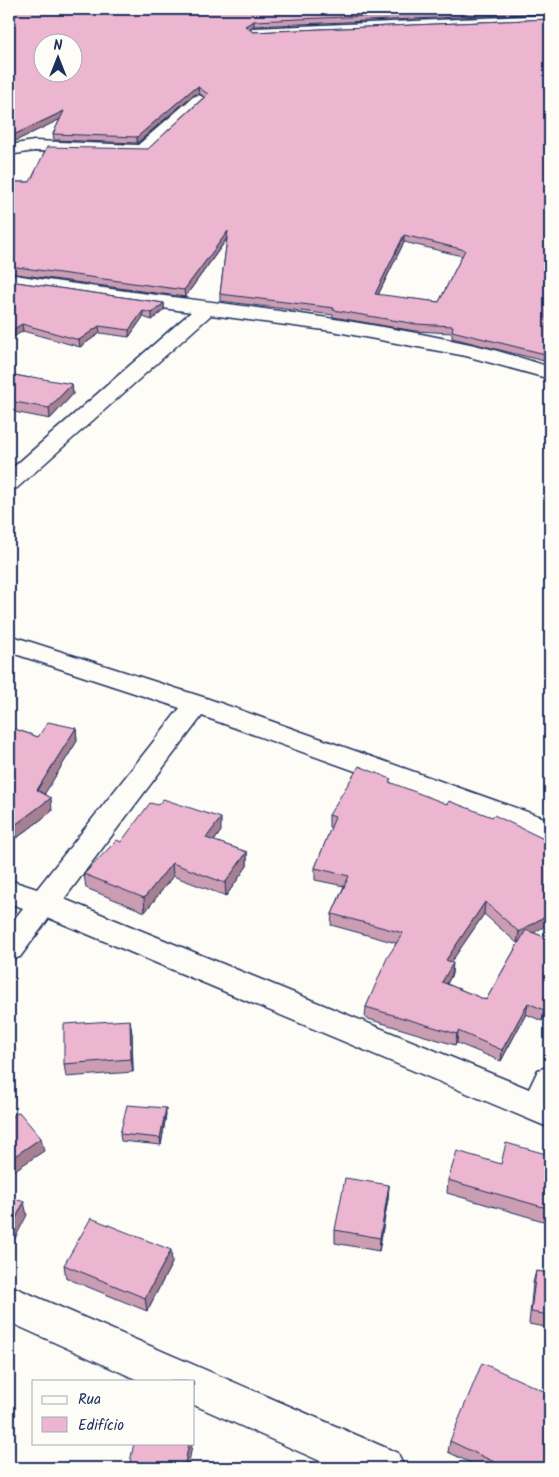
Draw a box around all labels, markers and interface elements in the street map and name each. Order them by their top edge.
north arrow [32,32,82,82]
text: N [54,35,63,57]
legend [32,1380,195,1444]
text: Rua [78,1388,101,1412]
text: Edifício [78,1414,124,1438]

